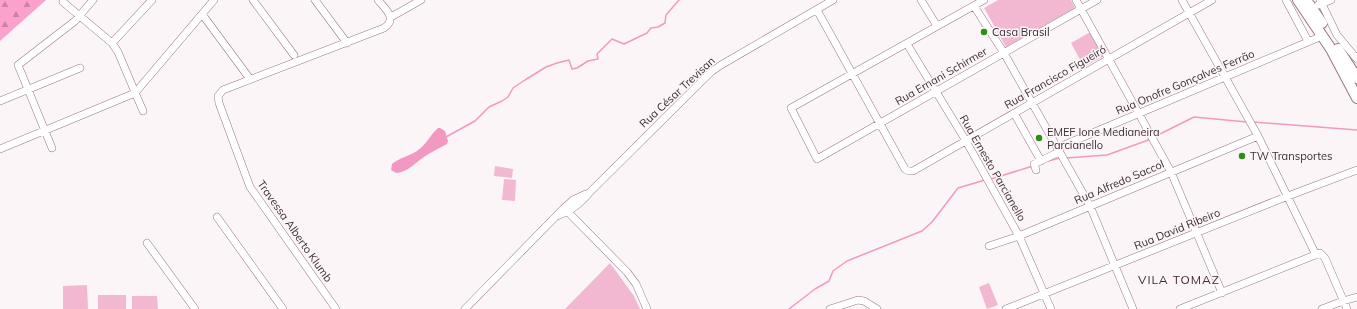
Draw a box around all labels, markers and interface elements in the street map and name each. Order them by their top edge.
place label: Casa Brasil [992,25,1050,39]
marker: Casa Brasil [979,27,989,37]
street label: Rua Francisco Figueiró [1002,42,1108,112]
street label: Rua Ernani Schirmer [893,44,989,108]
street label: Rua Onofre Gonçalves Ferrão [1114,46,1256,118]
street label: Rua César Trevisan [636,53,718,131]
street label: Rua Ernesto Parcianello [957,112,1029,224]
place label: EMEF Ione Medianeira Parcianello [1047,125,1160,152]
marker: EMEF Ione Medianeira Parcianello [1034,133,1044,143]
place label: TW Transportes [1250,149,1333,163]
marker: TW Transportes [1237,151,1247,161]
street label: Rua Alfredo Saccol [1072,157,1166,207]
street label: Travessa Alberto Klumb [255,177,336,285]
street label: Rua David Ribeiro [1132,205,1222,253]
district label: VILA TOMAZ [1138,272,1220,287]

